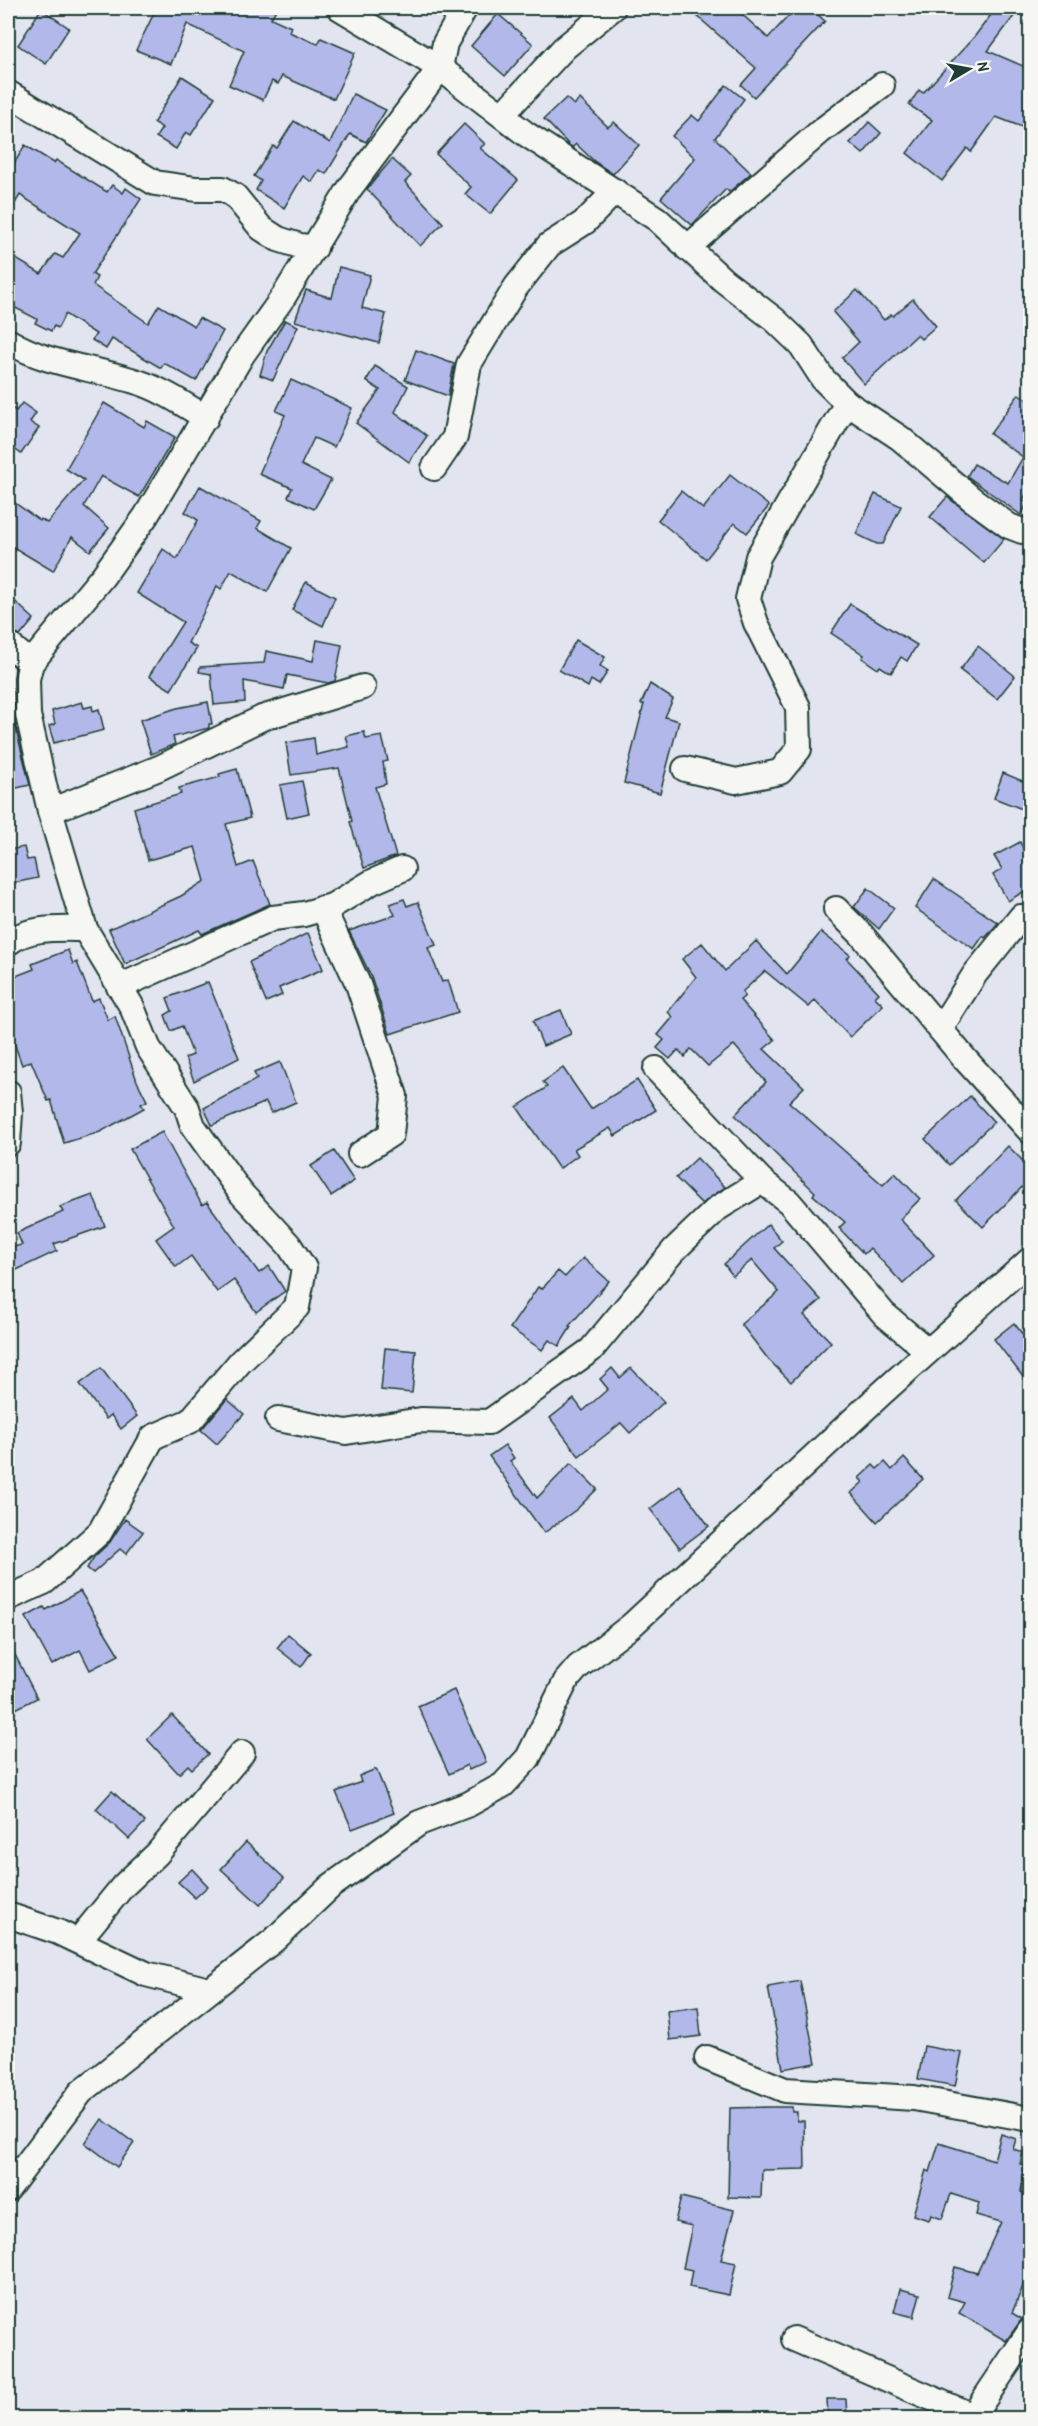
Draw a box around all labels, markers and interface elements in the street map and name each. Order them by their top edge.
north arrow [939,39,999,99]
text: N [972,60,995,73]

